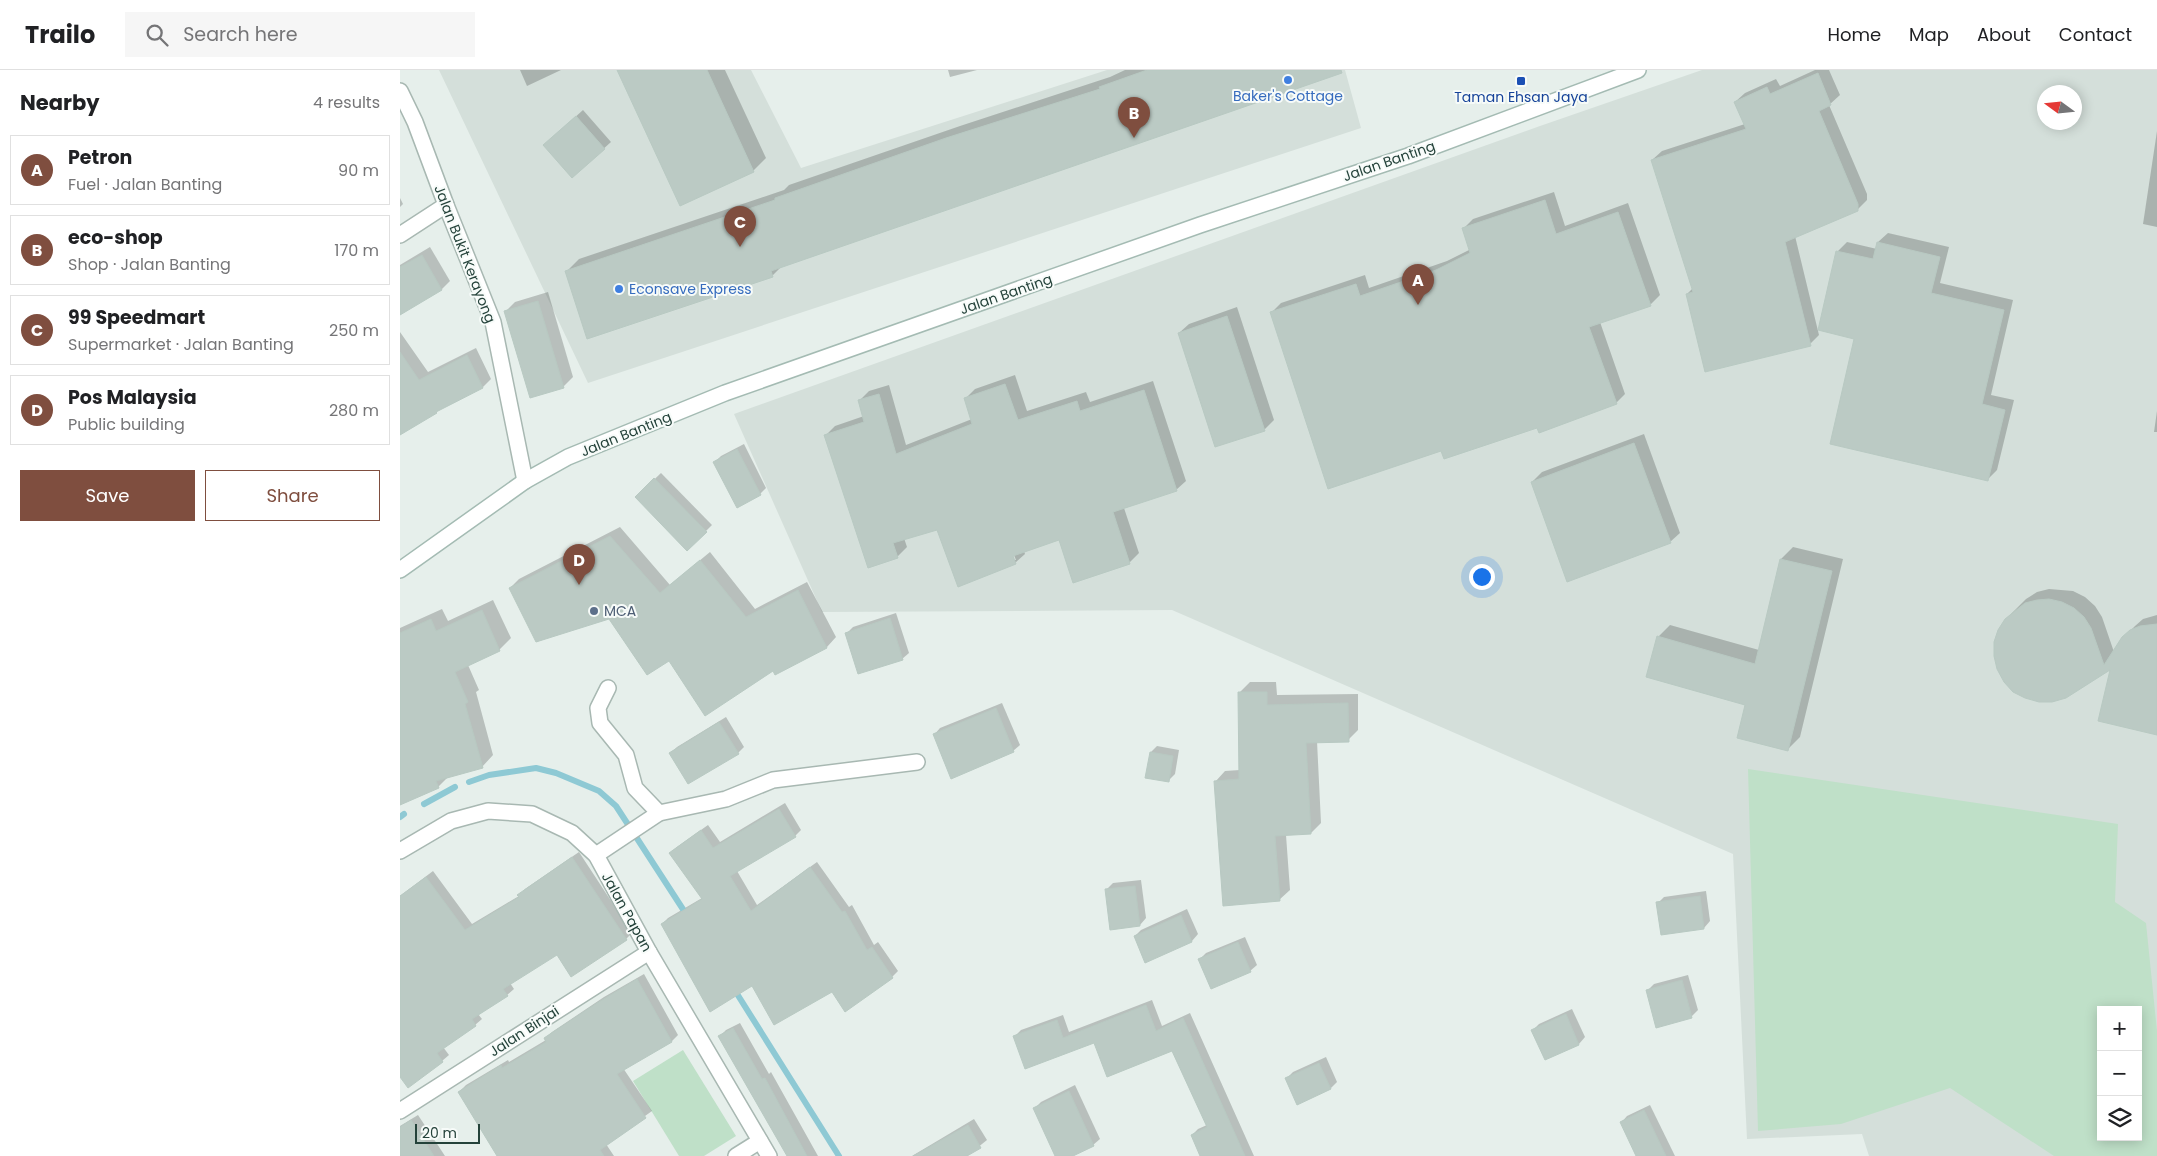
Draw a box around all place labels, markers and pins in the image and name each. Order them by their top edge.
marker: Baker's Cottage [1282,74,1294,86]
marker: Taman Ehsan Jaya [1515,75,1527,87]
place label: Baker's Cottage [1233,86,1343,106]
place label: Taman Ehsan Jaya [1454,87,1588,107]
pin: B [1118,97,1150,138]
pin: C [724,206,756,247]
pin: A [1402,264,1434,305]
place label: Econsave Express [629,279,752,299]
marker: Econsave Express [613,283,625,295]
pin: D [563,544,595,585]
place label: MCA [604,601,636,621]
marker: MCA [588,605,600,617]

